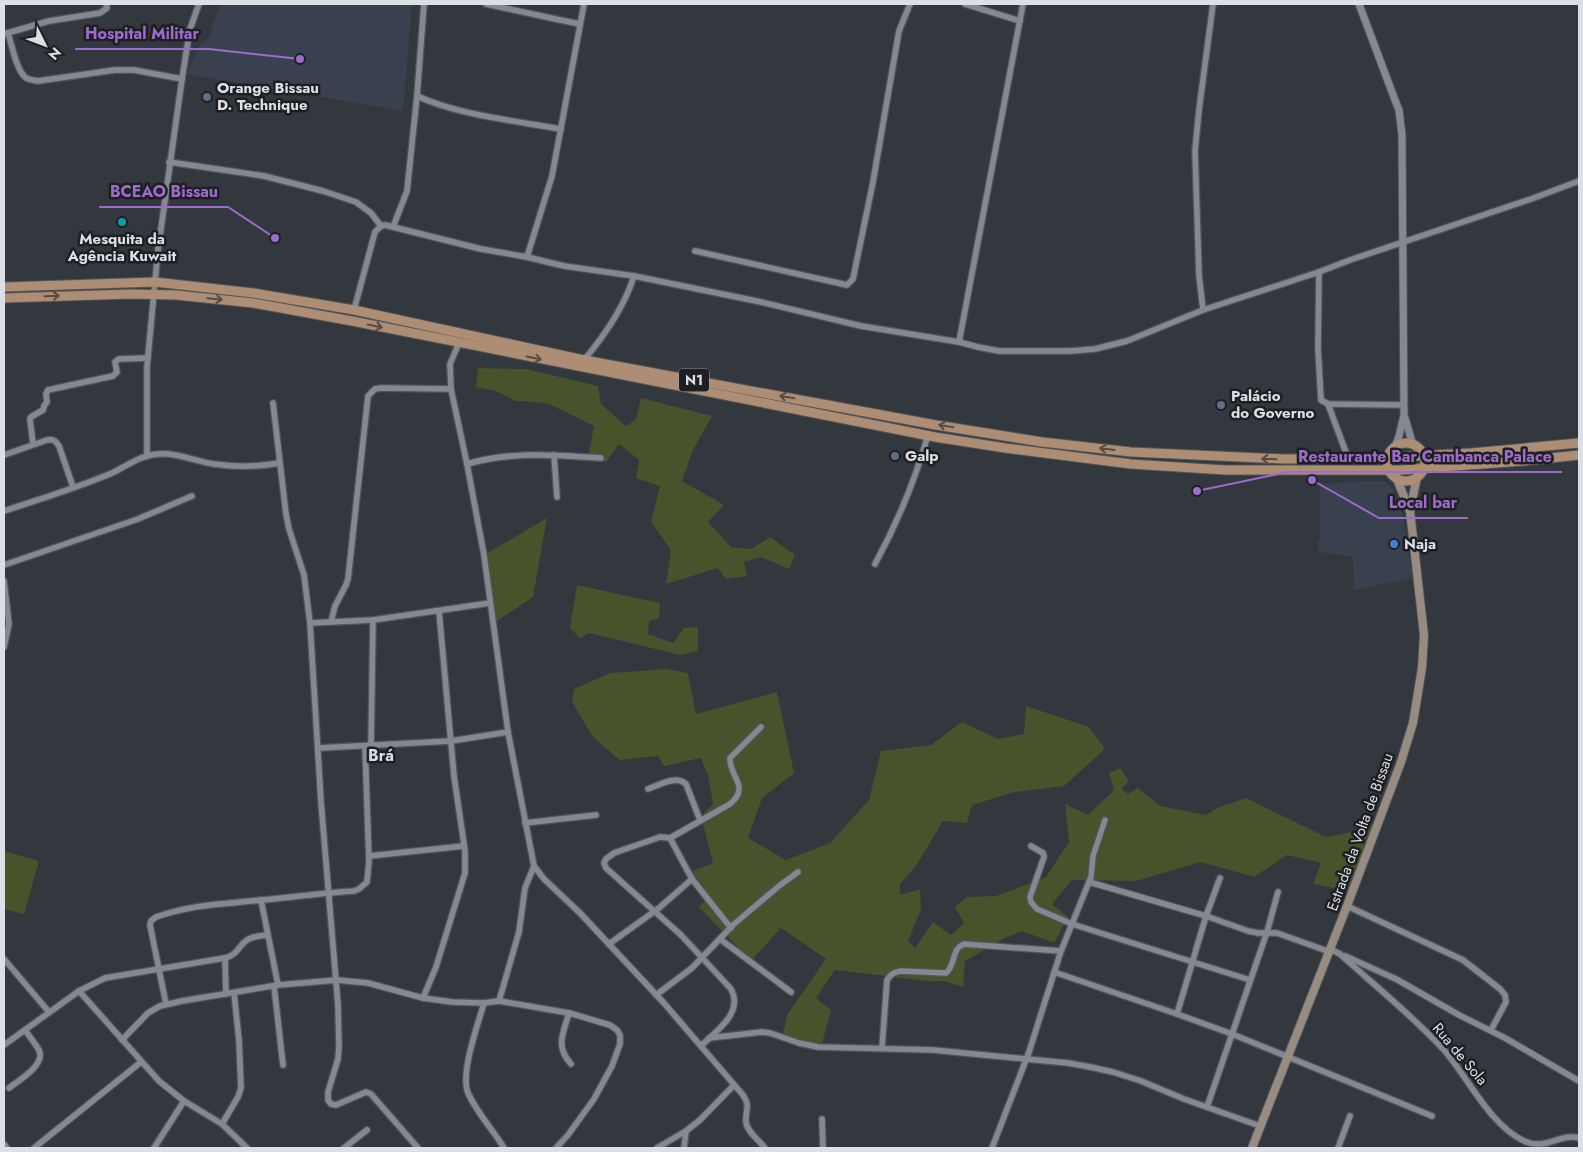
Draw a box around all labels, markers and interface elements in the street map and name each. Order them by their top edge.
callout: Hospital Militar [75,18,209,49]
north arrow [20,20,70,70]
text: Hospital Militar [85,22,199,45]
text: N [44,43,66,65]
place label: Orange Bissau D. Technique [217,77,319,116]
marker: Orange Bissau D. Technique [201,91,213,103]
callout: BCEAO Bissau [99,176,228,207]
text: BCEAO Bissau [110,180,218,203]
marker: Mesquita da Agência Kuwait [116,216,128,228]
place label: Mesquita da Agência Kuwait [67,228,177,267]
one-way arrow [44,292,60,301]
one-way arrow [206,294,222,304]
one-way arrow [366,322,382,331]
one-way arrow [526,354,542,363]
road number: N1 [679,368,709,392]
place label: Palácio do Governo [1231,385,1315,424]
one-way arrow [779,392,795,402]
marker: Palácio do Governo [1215,399,1227,411]
one-way arrow [939,421,955,431]
callout: Restaurante Bar Cambanca Palace [1288,441,1562,472]
one-way arrow [1100,444,1116,454]
place label: Galp [905,445,939,467]
text: Restaurante Bar Cambanca Palace [1298,445,1552,468]
marker: Galp [889,450,901,462]
one-way arrow [1262,454,1278,463]
callout: Local bar [1379,487,1468,518]
text: Local bar [1389,491,1458,514]
place label: Naja [1404,533,1436,555]
marker: Naja [1388,538,1400,550]
district label: Brá [368,744,394,767]
street label: Estrada da Volta de Bissau [1321,750,1399,914]
street label: Rua de Sola [1427,1018,1493,1090]

